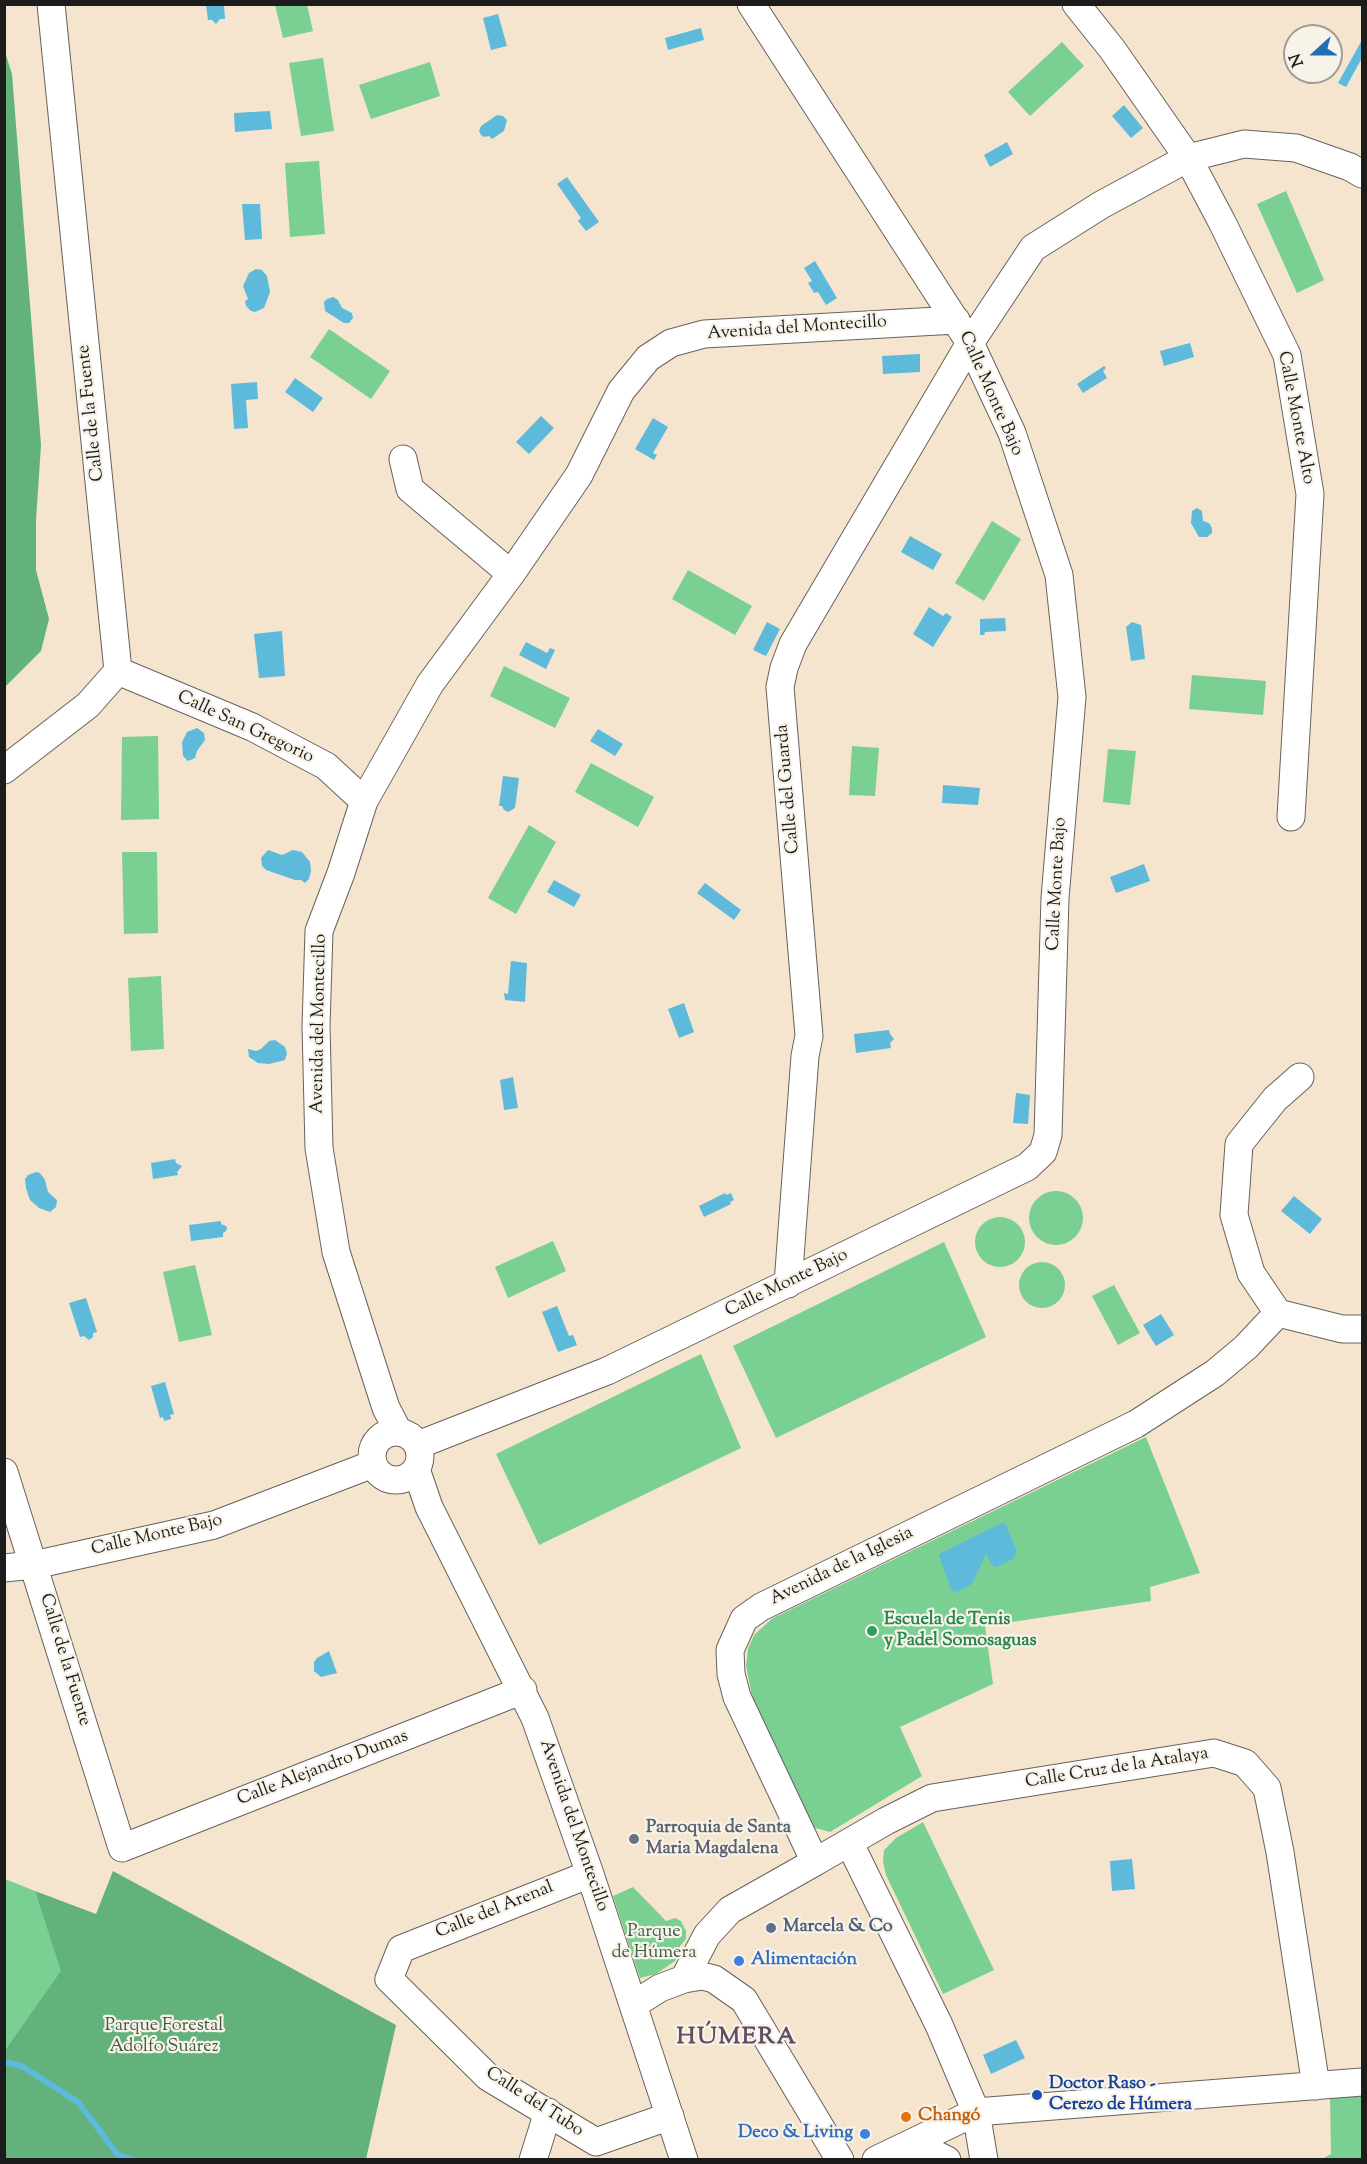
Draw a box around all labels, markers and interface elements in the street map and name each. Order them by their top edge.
north arrow [1283,24,1343,84]
text: N [1285,50,1311,70]
street label: Avenida del Montecillo [706,312,888,346]
street label: Calle Monte Bajo [953,328,1027,460]
street label: Calle de la Fuente [74,344,110,482]
street label: Calle Monte Alto [1272,350,1318,486]
street label: Calle San Gregorio [173,687,317,769]
street label: Calle del Guarda [773,723,805,855]
street label: Calle Monte Bajo [1044,817,1072,951]
street label: Avenida del Montecillo [308,934,332,1114]
street label: Calle Monte Bajo [722,1245,852,1323]
street label: Calle Monte Bajo [89,1510,225,1562]
street label: Avenida de la Iglesia [767,1523,917,1611]
street label: Calle de la Fuente [34,1591,94,1729]
place label: Escuela de Tenis y Padel Somosaguas [884,1610,1037,1652]
marker: Escuela de Tenis y Padel Somosaguas [865,1624,879,1638]
street label: Calle Alejandro Dumas [234,1726,412,1812]
street label: Avenida del Montecillo [533,1737,613,1915]
street label: Calle Cruz de la Atalaya [1024,1744,1210,1794]
place label: Parroquia de Santa Maria Magdalena [646,1818,791,1860]
marker: Parroquia de Santa Maria Magdalena [627,1832,641,1846]
street label: Calle del Arenal [433,1878,557,1944]
place label: Marcela & Co [783,1917,893,1939]
marker: Marcela & Co [764,1921,778,1935]
park label: Parque de Húmera [612,1922,696,1964]
place label: Alimentación [751,1950,857,1972]
marker: Alimentación [732,1954,746,1968]
park label: Parque Forestal Adolfo Suárez [105,2016,223,2058]
district label: HÚMERA [677,2025,797,2053]
street label: Calle del Tubo [481,2063,587,2143]
place label: Doctor Raso - Cerezo de Húmera [1049,2074,1192,2116]
marker: Doctor Raso - Cerezo de Húmera [1030,2088,1044,2102]
place label: Changó [918,2106,980,2128]
marker: Changó [899,2110,913,2124]
place label: Deco & Living [738,2123,853,2145]
marker: Deco & Living [858,2127,872,2141]

